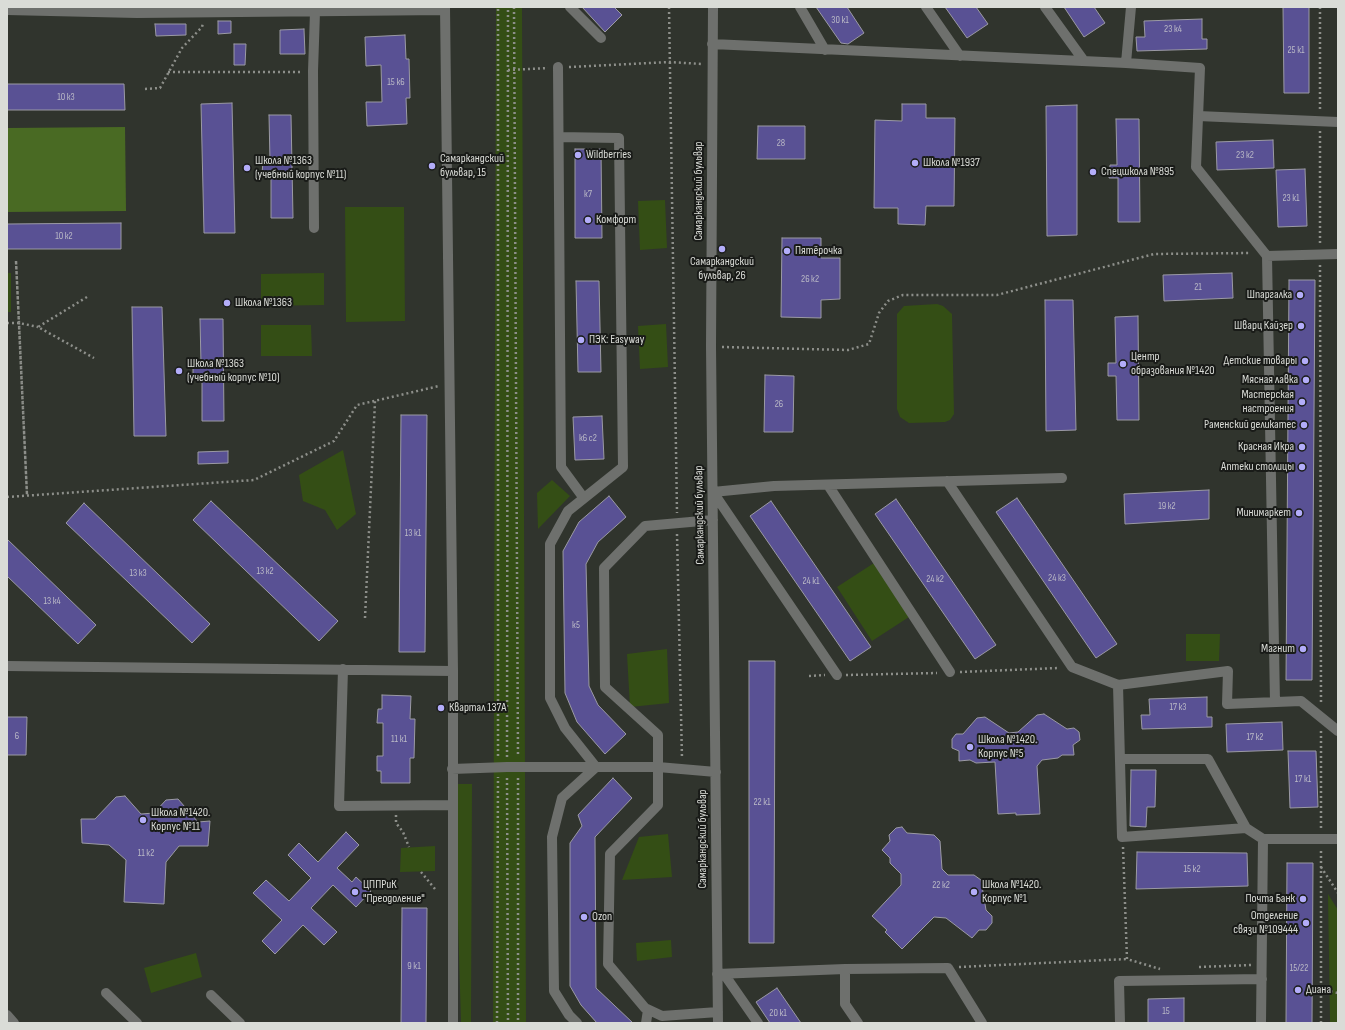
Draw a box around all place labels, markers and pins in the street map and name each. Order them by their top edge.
place label: Wildberries [586,148,631,162]
marker: Wildberries [573,150,583,160]
place label: Самаркандский бульвар, 15 [440,152,504,180]
place label: Школа №1363 (учебный корпус №11) [255,154,346,182]
place label: Школа №1937 [923,156,980,170]
marker: Школа №1937 [910,158,920,168]
marker: Самаркандский бульвар, 15 [427,161,437,171]
marker: Школа №1363 (учебный корпус №11) [242,163,252,173]
place label: Спецшкола №895 [1101,165,1174,179]
marker: Спецшкола №895 [1088,167,1098,177]
place label: Комфорт [596,213,636,227]
marker: Комфорт [583,215,593,225]
marker: Самаркандский бульвар, 26 [717,244,727,254]
place label: Пятёрочка [795,244,842,258]
marker: Пятёрочка [782,246,792,256]
place label: Самаркандский бульвар, 26 [690,255,754,283]
place label: Шпаргалка [1247,288,1292,302]
marker: Шпаргалка [1295,290,1305,300]
place label: Школа №1363 [235,296,292,310]
marker: Школа №1363 [222,298,232,308]
place label: Шварц Кайзер [1234,319,1293,333]
marker: Шварц Кайзер [1296,321,1306,331]
place label: ПЭК: Easyway [589,333,644,347]
marker: ПЭК: Easyway [576,335,586,345]
place label: Центр образования №1420 [1131,350,1215,378]
place label: Детские товары [1224,354,1297,368]
marker: Детские товары [1300,356,1310,366]
place label: Школа №1363 (учебный корпус №10) [187,357,280,385]
marker: Центр образования №1420 [1118,359,1128,369]
marker: Школа №1363 (учебный корпус №10) [174,366,184,376]
place label: Мясная лавка [1242,373,1298,387]
marker: Мясная лавка [1301,375,1311,385]
place label: Мастерская настроения [1241,388,1294,416]
marker: Мастерская настроения [1297,397,1307,407]
place label: Раменский деликатес [1204,418,1296,432]
marker: Раменский деликатес [1299,420,1309,430]
place label: Красная Икра [1238,440,1294,454]
marker: Красная Икра [1297,442,1307,452]
place label: Аптеки столицы [1221,460,1294,474]
marker: Аптеки столицы [1297,462,1307,472]
place label: Минимаркет [1236,506,1291,520]
marker: Минимаркет [1294,508,1304,518]
place label: Магнит [1261,642,1295,656]
marker: Магнит [1298,644,1308,654]
place label: Квартал 137А [449,701,506,715]
marker: Квартал 137А [436,703,446,713]
place label: Школа №1420. Корпус №5 [978,733,1037,761]
marker: Школа №1420. Корпус №5 [965,742,975,752]
place label: Школа №1420. Корпус №11 [151,806,210,834]
marker: Школа №1420. Корпус №11 [138,815,148,825]
place label: ЦППРиК "Преодоление" [363,878,425,906]
place label: Школа №1420. Корпус №1 [982,878,1041,906]
marker: ЦППРиК "Преодоление" [350,887,360,897]
marker: Школа №1420. Корпус №1 [969,887,979,897]
place label: Почта Банк [1246,892,1295,906]
marker: Почта Банк [1298,894,1308,904]
place label: Отделение связи №109444 [1233,909,1298,937]
place label: Ozon [592,910,612,924]
marker: Ozon [579,912,589,922]
marker: Отделение связи №109444 [1301,918,1311,928]
place label: Диана [1306,983,1331,997]
marker: Диана [1293,985,1303,995]

